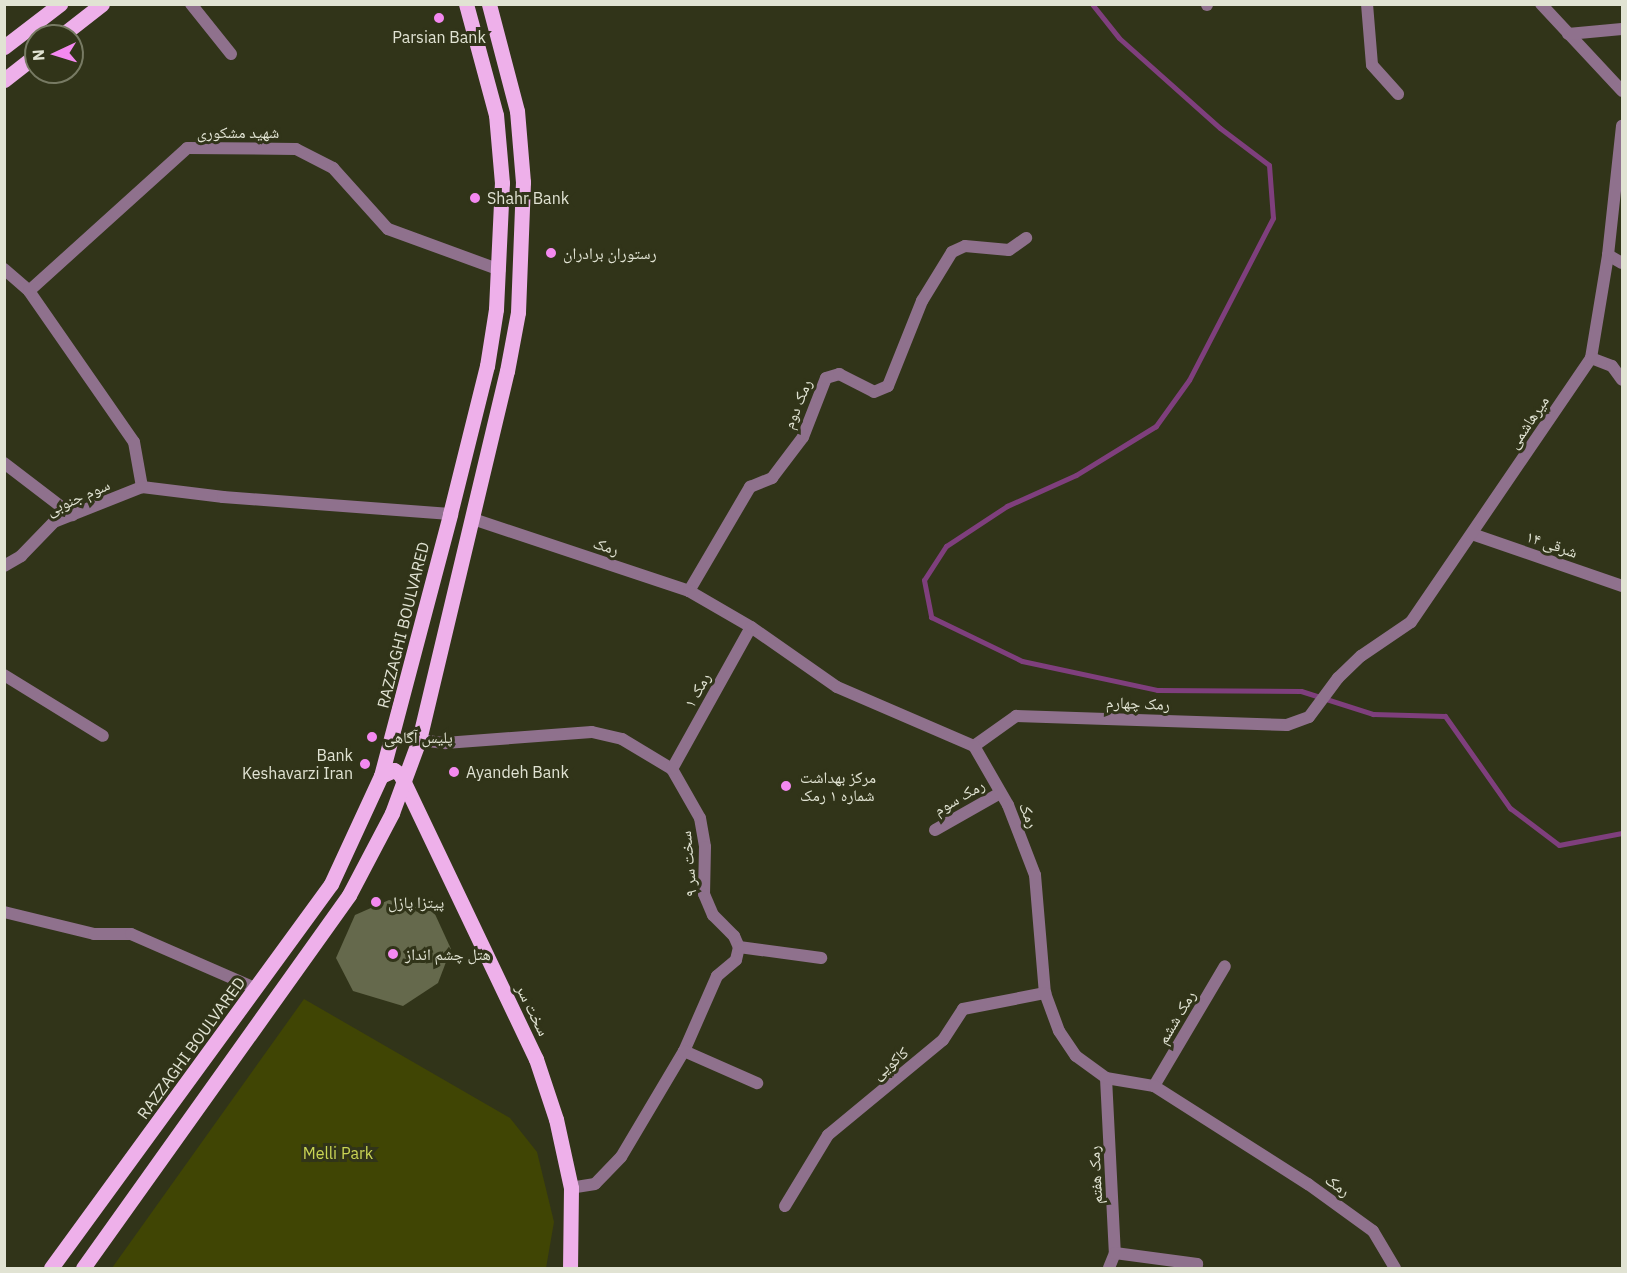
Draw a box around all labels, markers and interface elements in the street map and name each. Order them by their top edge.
marker: Parsian Bank [432,11,446,25]
north arrow [24,24,84,84]
place label: Parsian Bank [392,27,486,47]
text: N [28,49,48,62]
street label: شهید مشکوری [197,122,279,142]
place label: Shahr Bank [487,188,569,208]
marker: Shahr Bank [468,191,482,205]
place label: رستوران برادران [563,243,657,263]
marker: رستوران برادران [544,246,558,260]
street label: رمک دوم [778,376,816,432]
street label: میرهاشمی [1503,392,1553,452]
street label: سوم جنوبی [43,475,113,519]
street label: شرقی ۱۴ [1524,526,1580,562]
street label: رمک [591,533,621,559]
street label: RAZZAGHI BOULVARED [373,540,433,710]
street label: رمک ۱ [680,669,714,711]
street label: رمک چهارم [1106,692,1170,714]
place label: پلیس آگاهی [384,727,453,747]
marker: پلیس آگاهی [365,730,379,744]
place label: Bank Keshavarzi Iran [242,745,353,783]
marker: Bank Keshavarzi Iran [358,757,372,771]
place label: Ayandeh Bank [466,762,569,782]
marker: Ayandeh Bank [447,765,461,779]
place label: مرکز بهداشت شماره ۱ رمک [800,767,876,805]
street label: رمک سوم [930,775,988,819]
marker: مرکز بهداشت شماره ۱ رمک [777,777,795,795]
street label: رمک [1015,799,1043,831]
street label: سخت سر ۹ [676,830,700,898]
place label: پیتزا پازل [388,892,444,912]
marker: پیتزا پازل [369,895,383,909]
place label: هتل چشم انداز [405,944,491,964]
marker: هتل چشم انداز [386,947,400,961]
street label: RAZZAGHI BOULVARED [133,973,249,1123]
street label: سخت سر [512,981,554,1039]
street label: رمک ششم [1153,987,1199,1047]
street label: کاکویی [868,1043,912,1083]
park label: Melli Park [303,1143,373,1163]
street label: رمک هفتم [1084,1145,1106,1205]
street label: رمک [1322,1170,1354,1200]

